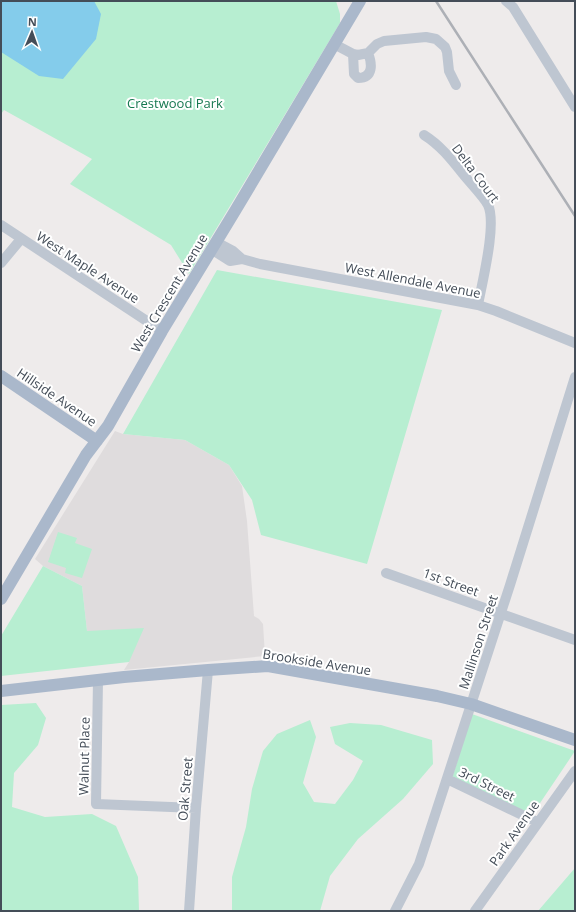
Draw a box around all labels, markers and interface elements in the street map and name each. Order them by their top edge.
north arrow [12,12,52,52]
text: N [28,14,37,29]
park label: Crestwood Park [127,94,223,112]
street label: Delta Court [448,140,504,206]
street label: West Maple Avenue [33,227,143,307]
street label: West Crescent Avenue [126,230,212,356]
street label: West Allendale Avenue [344,258,482,302]
street label: Hillside Avenue [14,364,100,430]
street label: 1st Street [421,564,482,600]
street label: Mallinson Street [454,592,502,692]
street label: Brookside Avenue [261,645,373,679]
street label: Walnut Place [74,717,94,795]
street label: Oak Street [173,756,197,822]
street label: 3rd Street [456,763,518,805]
street label: Park Avenue [485,797,543,869]

